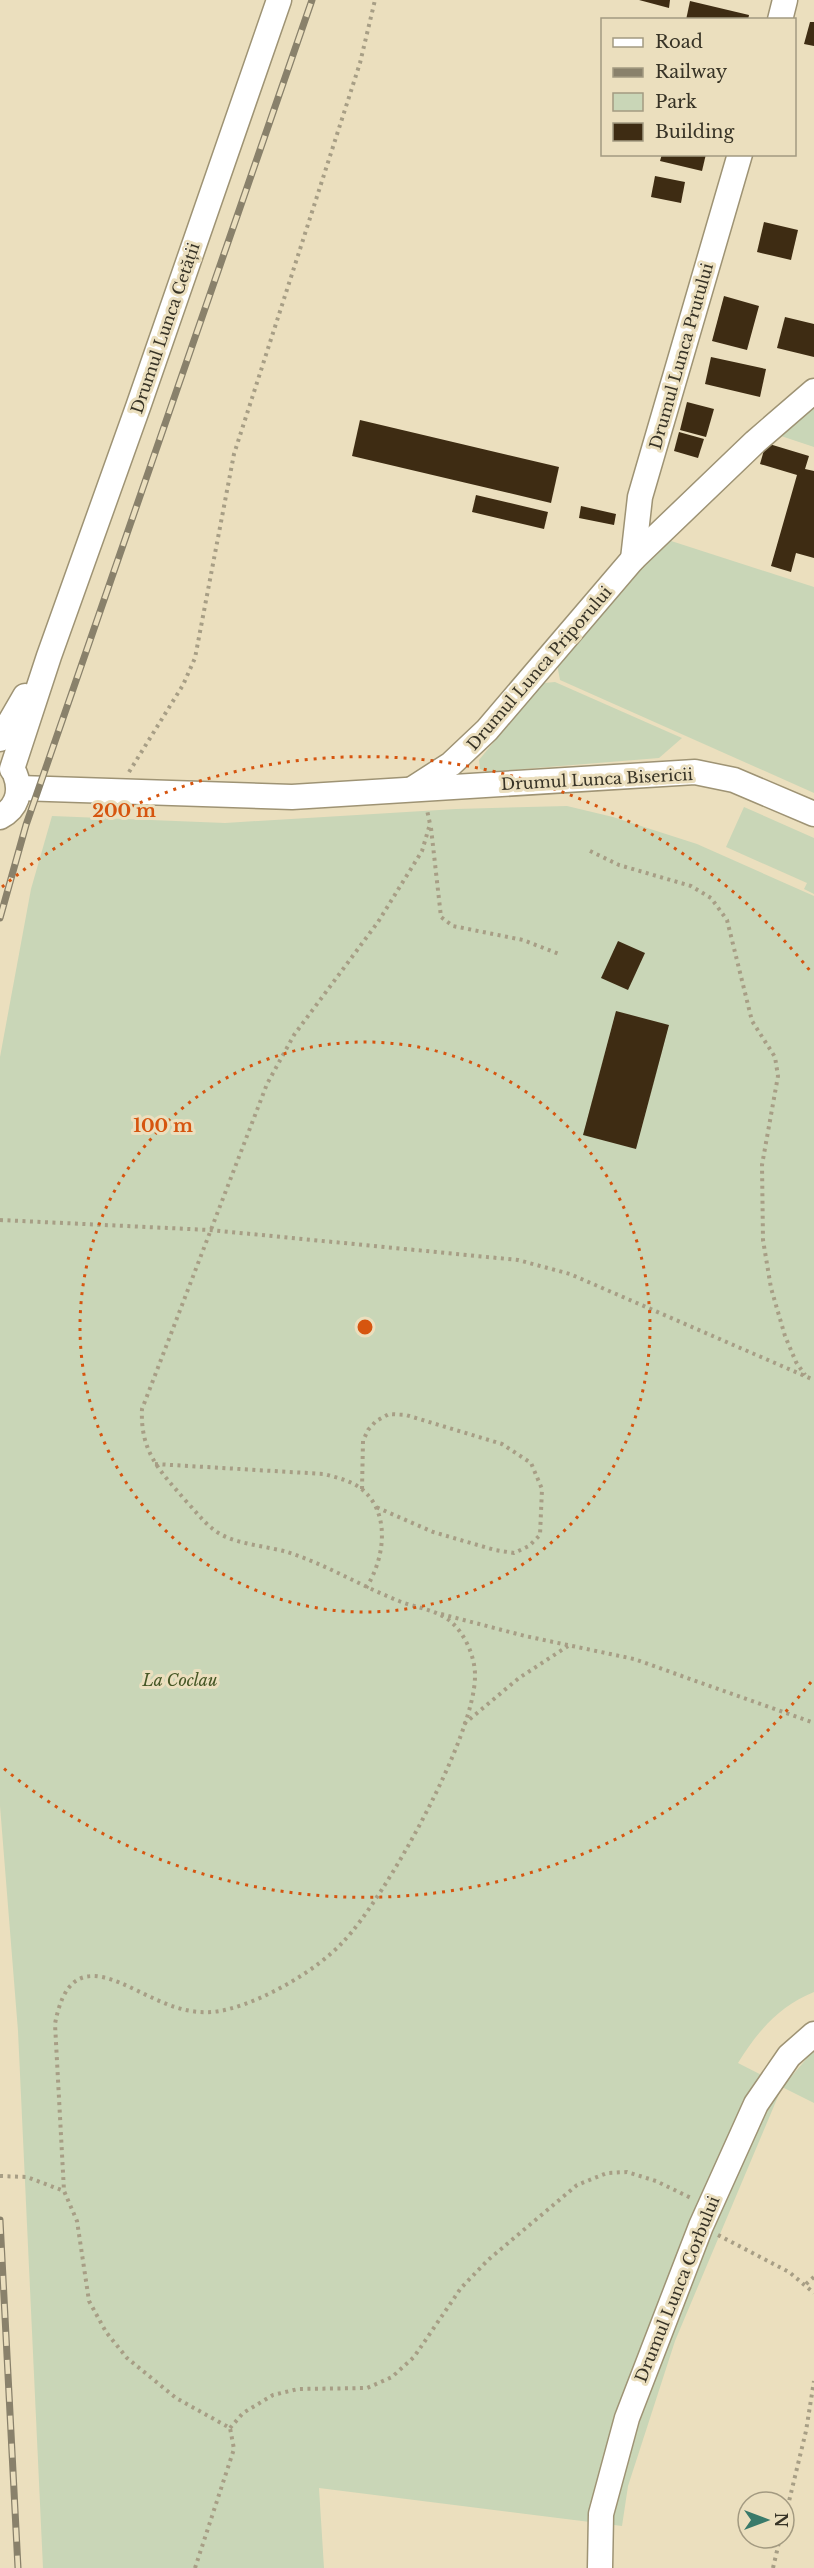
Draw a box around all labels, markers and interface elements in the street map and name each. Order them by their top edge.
legend [601,18,796,156]
text: Road [655,31,703,53]
text: Railway [655,61,728,83]
text: Park [655,91,697,113]
text: Building [655,121,734,143]
street label: Drumul Lunca Cetății [126,239,205,416]
street label: Drumul Lunca Prutului [645,260,717,451]
street label: Drumul Lunca Priporului [462,582,616,754]
street label: Drumul Lunca Bisericii [501,764,694,794]
text: 200 m [92,800,156,822]
text: 100 m [133,1115,193,1137]
centre of rings [355,1317,375,1337]
park label: La Coclau [142,1670,217,1690]
street label: Drumul Lunca Corbului [630,2193,724,2385]
north arrow [736,2490,796,2550]
text: N [771,2512,791,2528]

